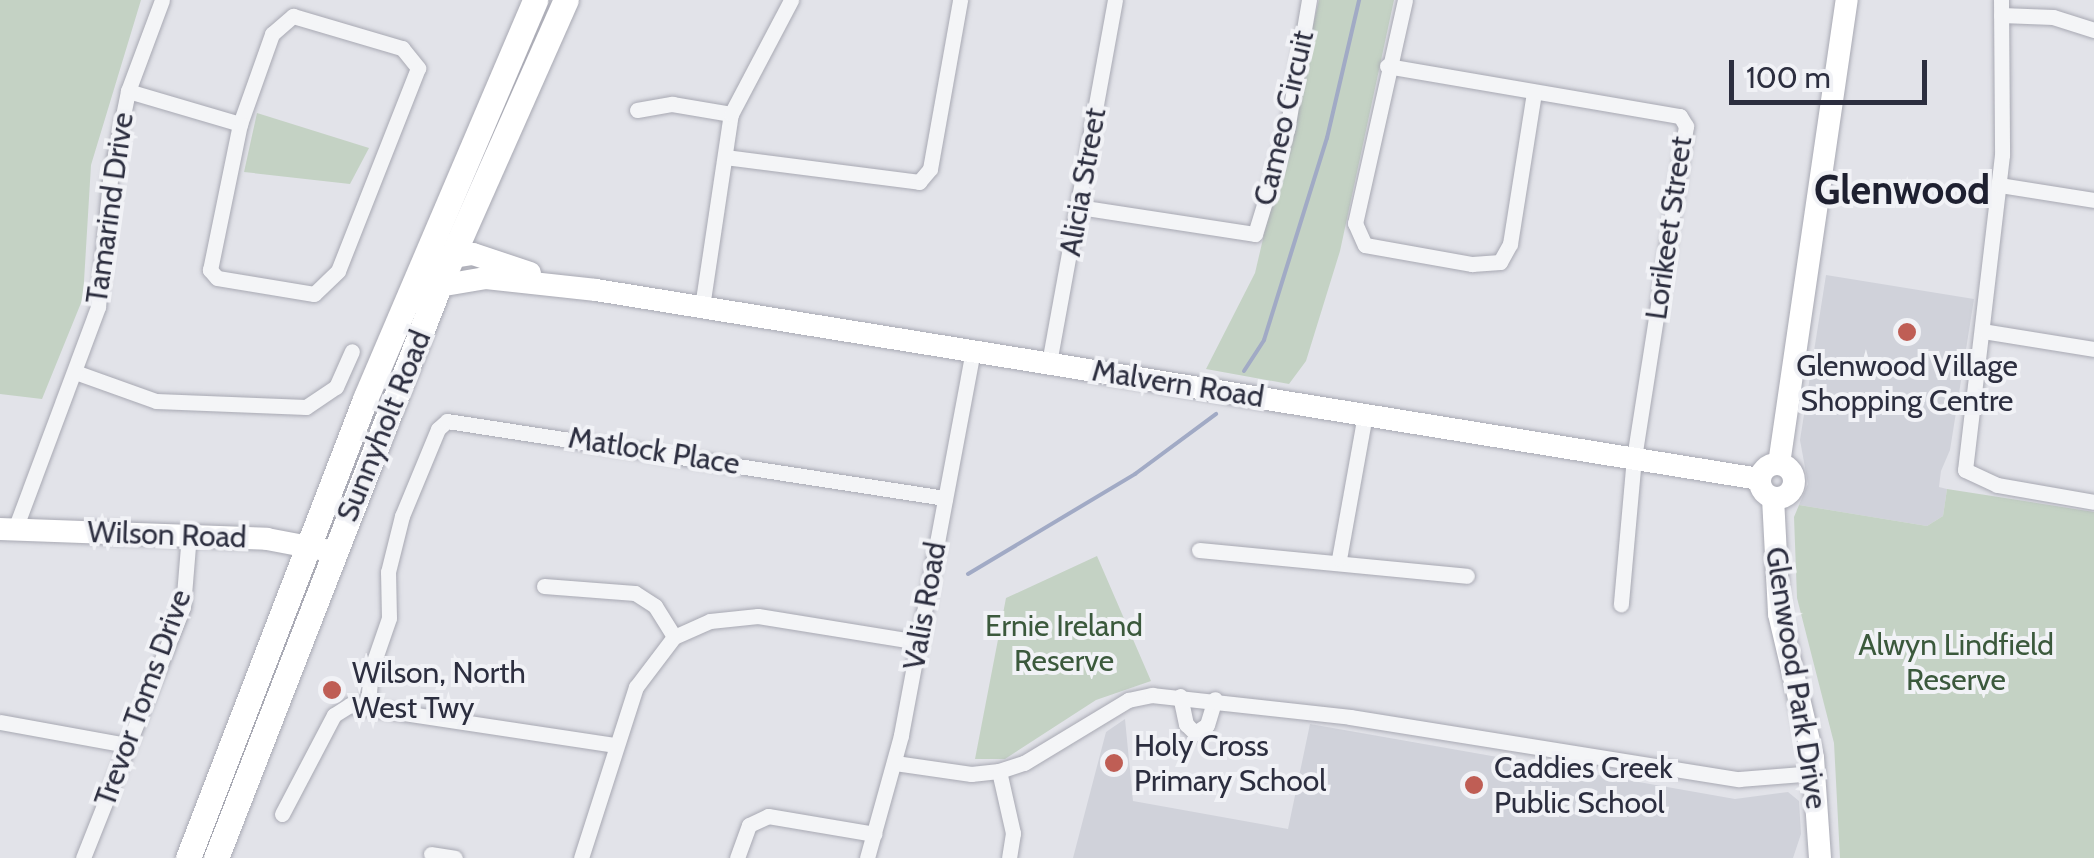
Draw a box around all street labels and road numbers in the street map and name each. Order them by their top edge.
street label: Cameo Circuit [1246,27,1322,209]
street label: Alicia Street [1052,105,1114,259]
street label: Tamarind Drive [79,110,141,306]
street label: Lorikeet Street [1638,134,1700,322]
street label: Sunnyholt Road [329,325,439,527]
street label: Malvern Road [1090,353,1266,415]
street label: Matlock Place [566,420,742,482]
street label: Wilson Road [87,514,247,556]
street label: Valis Road [896,539,954,673]
street label: Glenwood Park Drive [1758,544,1834,812]
street label: Trevor Toms Drive [87,585,199,811]

